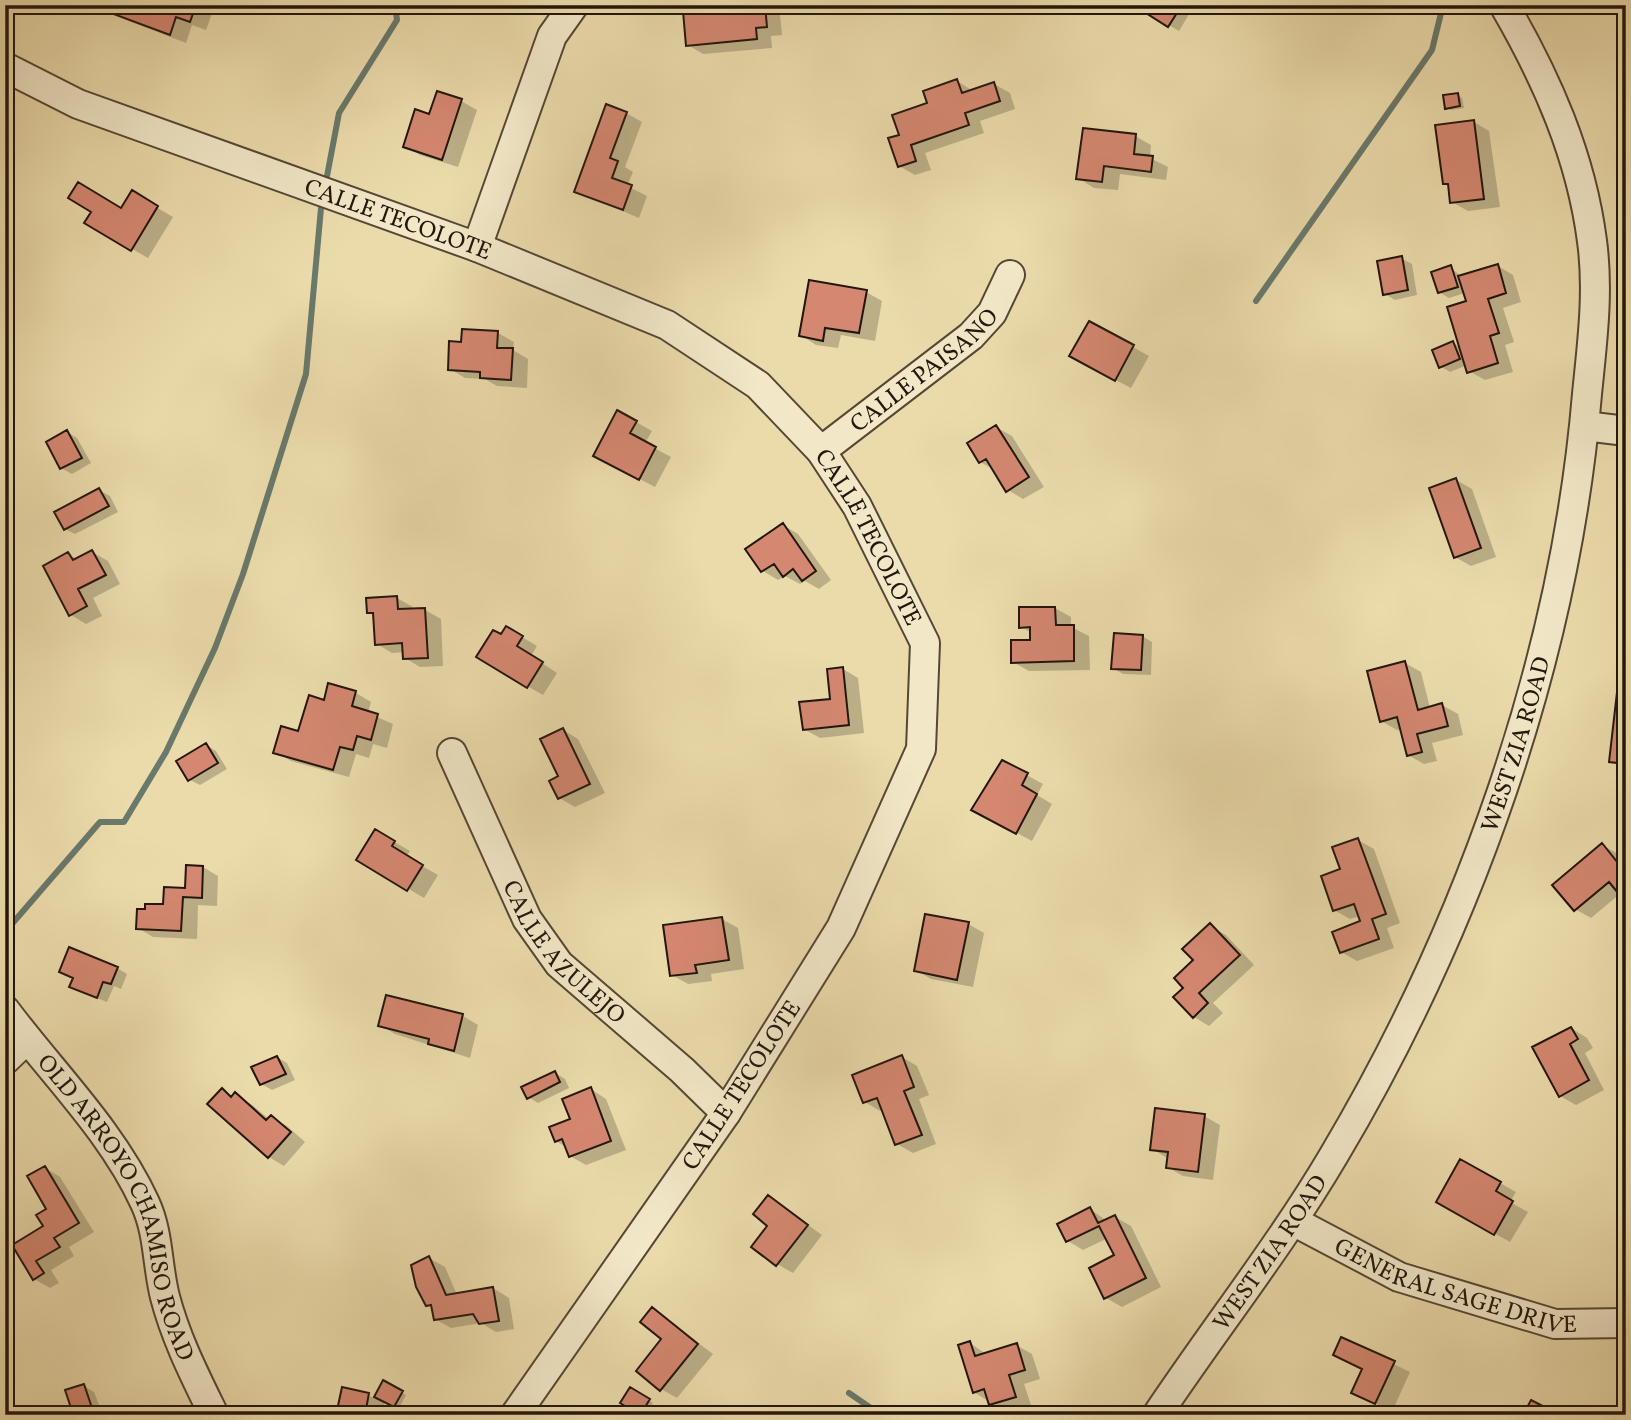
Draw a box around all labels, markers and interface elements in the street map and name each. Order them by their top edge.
street label: CALLE TECOLOTE [299,171,496,270]
street label: CALLE PAISANO [844,302,1007,442]
street label: CALLE TECOLOTE [805,443,929,632]
street label: WEST ZIA ROAD [1474,653,1560,837]
street label: CALLE AZULEJO [493,875,632,1033]
street label: CALLE TECOLOTE [675,994,810,1178]
street label: OLD ARROYO CHAMISO ROAD [28,1048,201,1367]
street label: WEST ZIA ROAD [1206,1169,1337,1338]
street label: GENERAL SAGE DRIVE [1328,1231,1577,1344]

